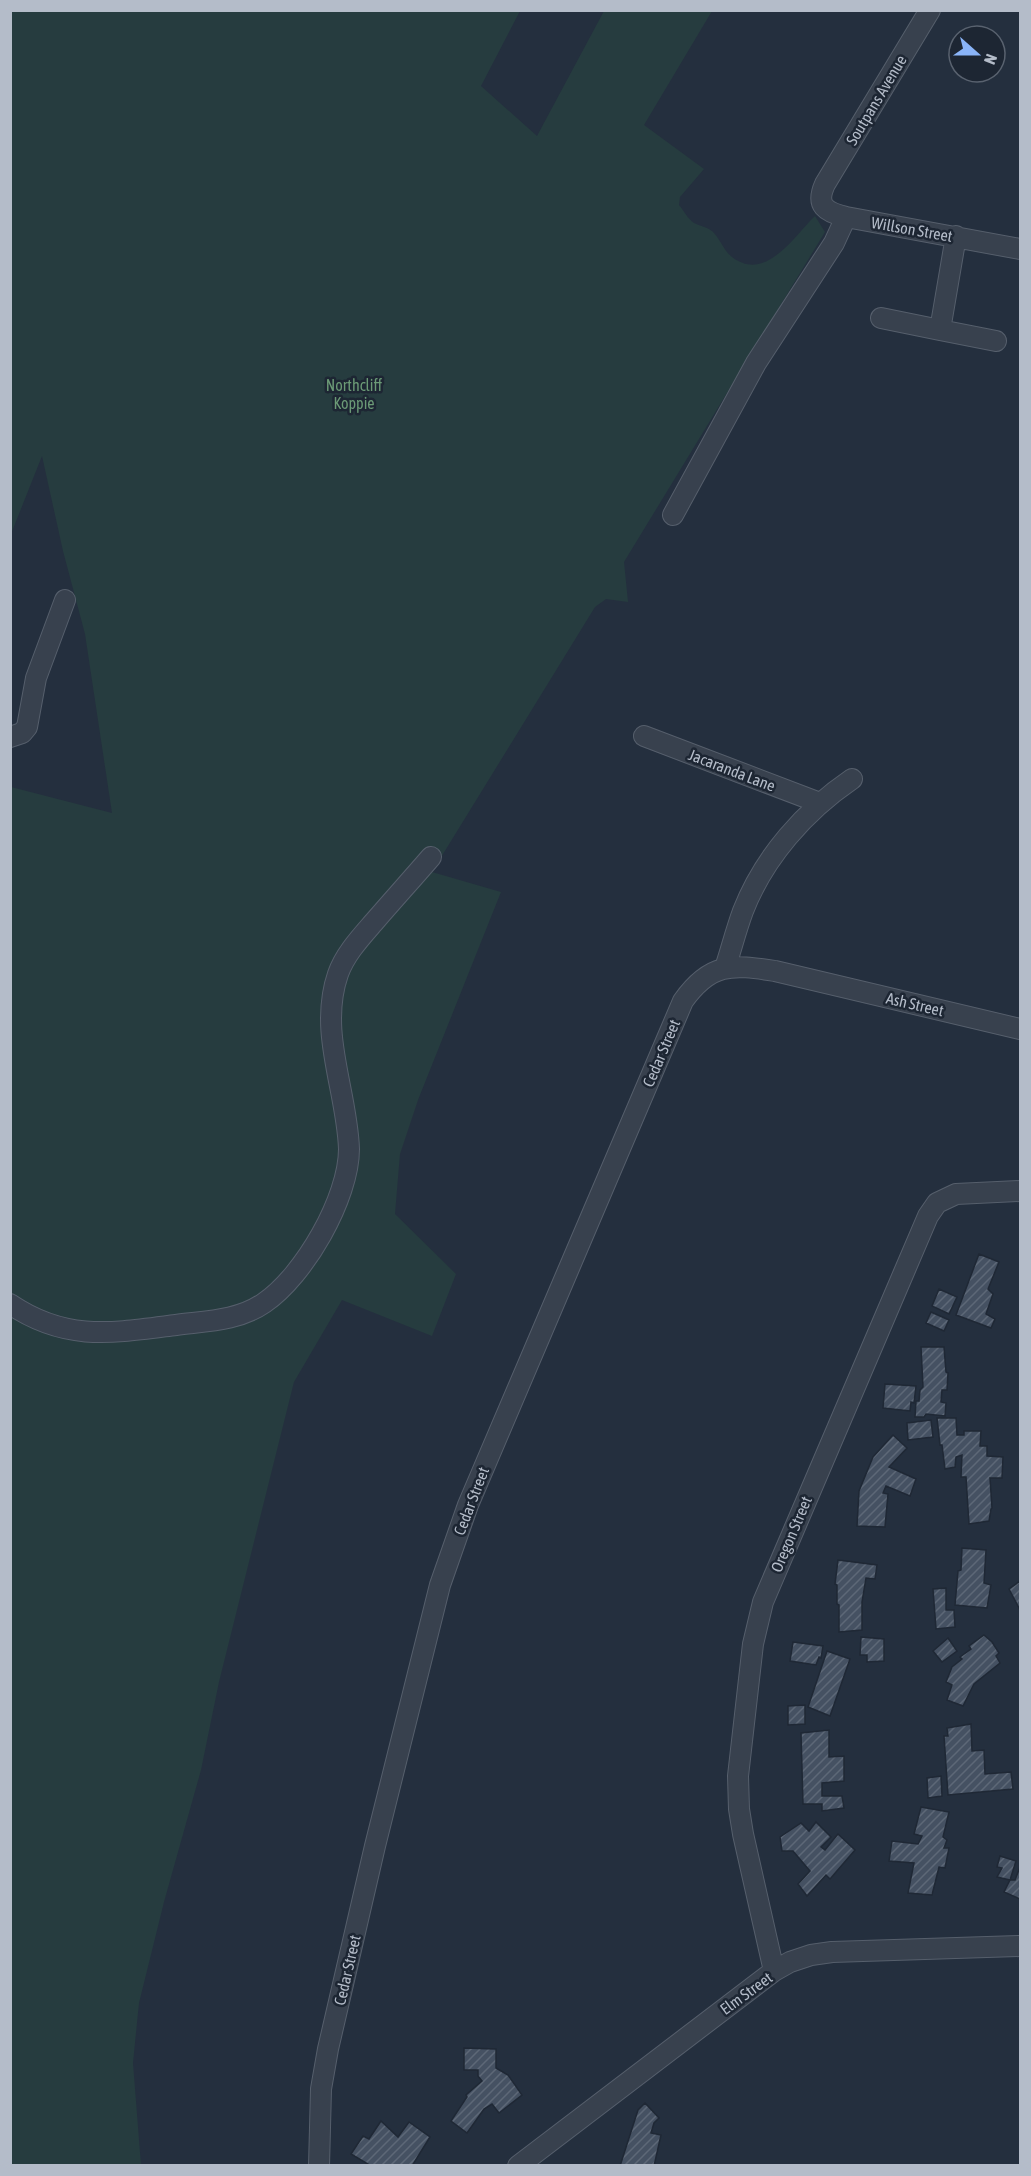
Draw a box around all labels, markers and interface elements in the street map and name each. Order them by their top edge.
north arrow [947,24,1007,84]
street label: Soutpans Avenue [842,52,911,149]
text: N [981,52,1001,67]
street label: Willson Street [870,213,954,245]
park label: Northcliff Koppie [326,376,383,413]
street label: Jacaranda Lane [686,745,778,795]
street label: Ash Street [884,989,946,1019]
street label: Cedar Street [639,1016,683,1089]
street label: Cedar Street [450,1464,492,1538]
street label: Oregon Street [767,1493,816,1575]
street label: Cedar Street [330,1933,364,2007]
street label: Elm Street [716,1968,776,2018]

